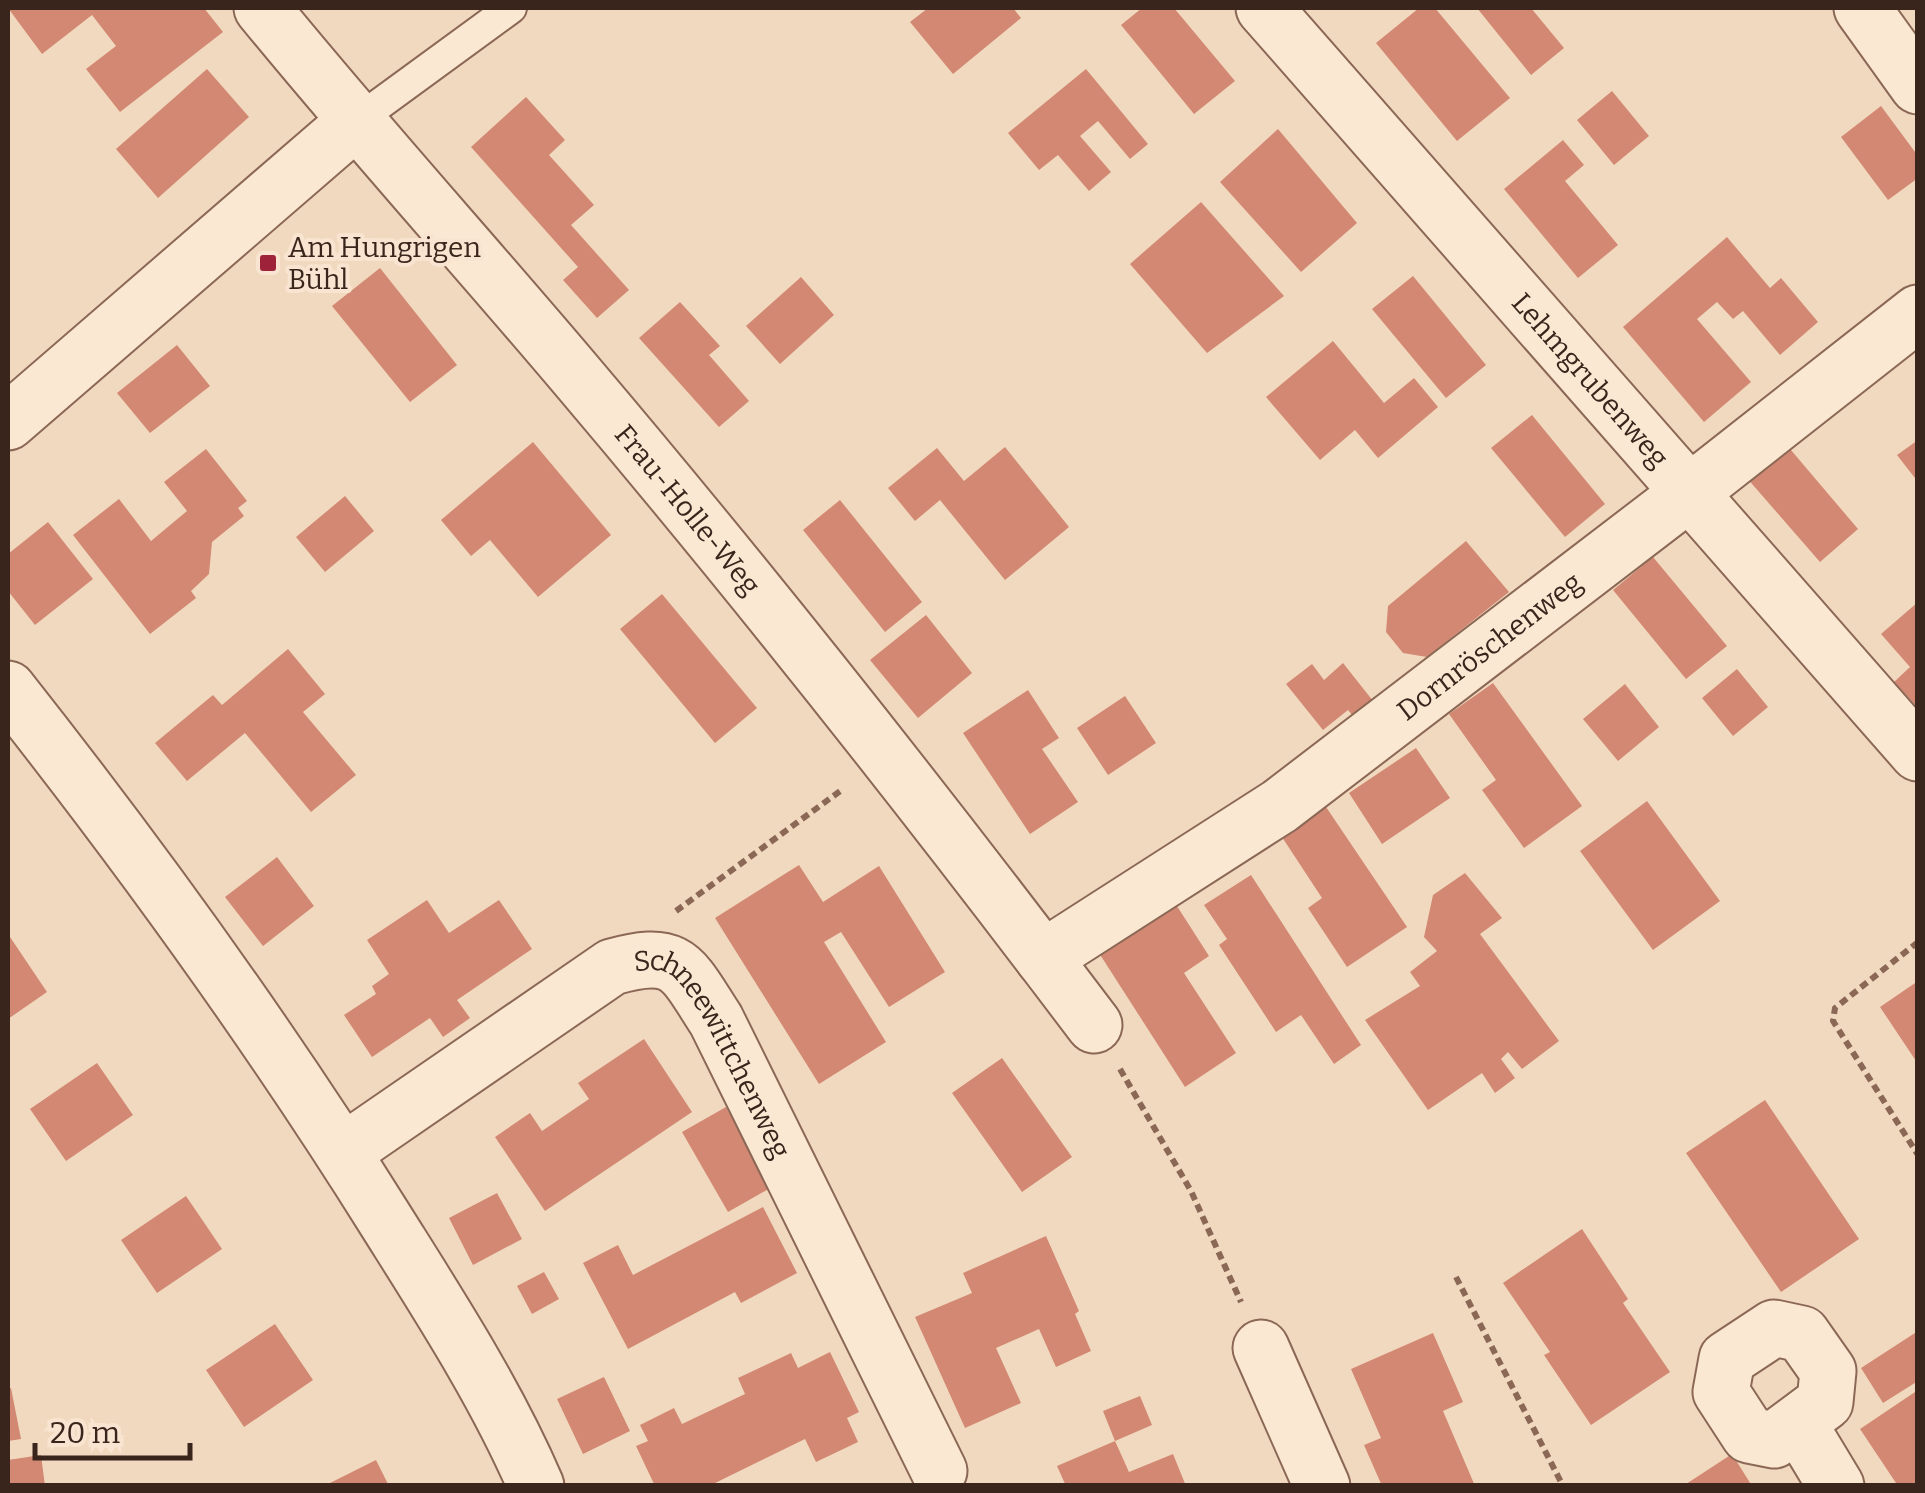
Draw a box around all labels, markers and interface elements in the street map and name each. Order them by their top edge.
place label: Am Hungrigen Bühl [288,231,481,296]
marker: Am Hungrigen Bühl [257,252,279,274]
street label: Lehmgrubenweg [1505,286,1676,474]
street label: Frau-Holle-Weg [608,418,768,601]
street label: Dornröschenweg [1390,565,1588,727]
street label: Schneewittchenweg [632,943,798,1163]
scale bar [35,1398,190,1460]
text: 20 m [50,1415,121,1451]

